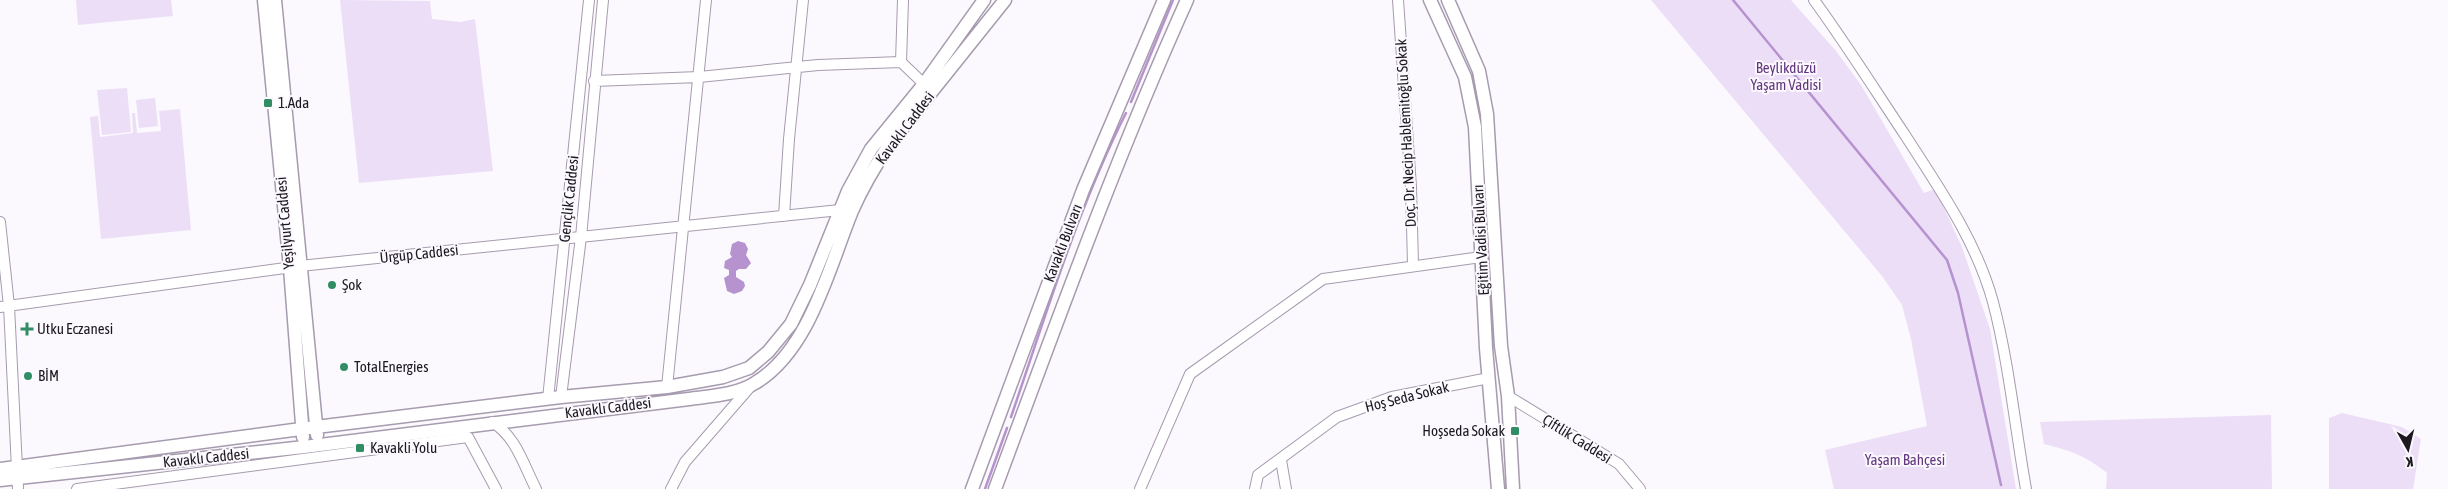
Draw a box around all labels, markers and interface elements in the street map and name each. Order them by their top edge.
street label: Doç. Dr. Necip Hablemitoğlu Sokak [1392,38,1419,228]
park label: Beylikdüzü Yaşam Vadisi [1750,59,1822,93]
street label: Kavaklı Caddesi [872,88,937,167]
place label: 1.Ada [278,94,309,111]
marker: 1.Ada [262,97,274,109]
street label: Gençlik Caddesi [555,155,582,243]
street label: Yeşilyurt Caddesi [272,176,297,270]
street label: Eğitim Vadisi Bulvarı [1469,184,1492,296]
street label: Kavaklı Bulvarı [1040,201,1085,284]
street label: Ürgüp Caddesi [379,241,459,266]
place label: Şok [342,276,362,293]
marker: Şok [326,279,338,291]
place label: Utku Eczanesi [37,320,113,337]
marker: Utku Eczanesi [21,323,33,335]
place label: TotalEnergies [354,358,428,375]
marker: TotalEnergies [338,361,350,373]
place label: BİM [38,367,59,384]
marker: BİM [22,370,34,382]
street label: Hoş Seda Sokak [1363,378,1451,415]
street label: Kavaklı Caddesi [564,394,652,421]
street label: Çiftlik Caddesi [1540,411,1615,467]
place label: Hoşseda Sokak [1422,422,1505,439]
north arrow [2383,424,2433,474]
marker: Hoşseda Sokak [1509,425,1521,437]
place label: Kavakli Yolu [370,439,437,456]
marker: Kavakli Yolu [354,442,366,454]
street label: Kavaklı Caddesi [162,445,250,470]
park label: Yaşam Bahçesi [1865,451,1945,468]
text: K [2405,453,2414,470]

